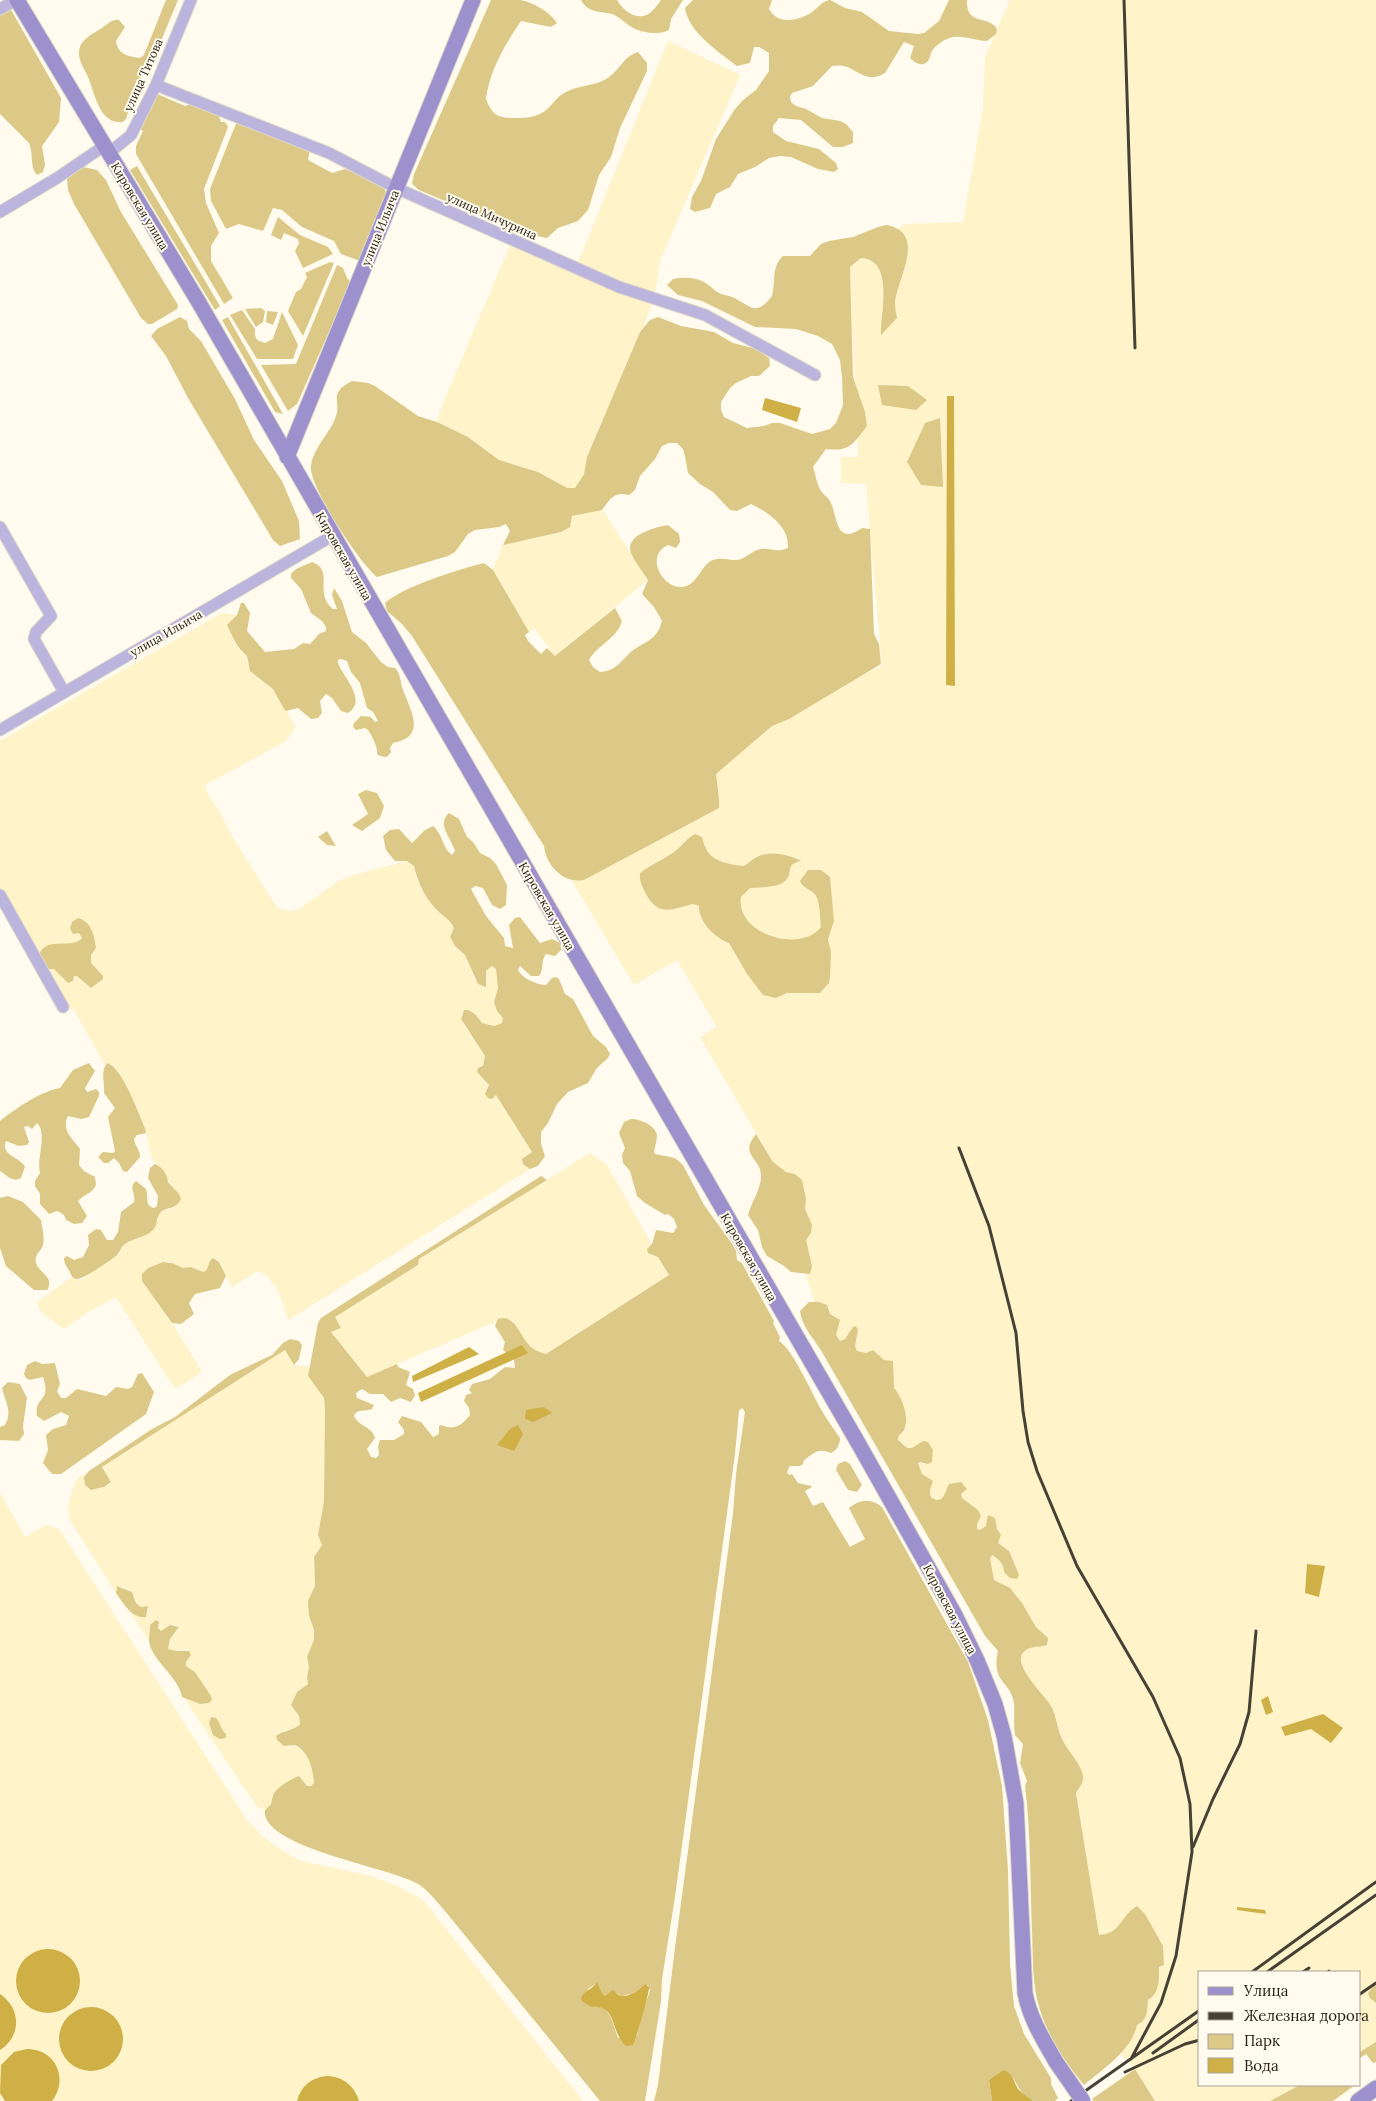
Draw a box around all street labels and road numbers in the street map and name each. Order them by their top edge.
street label: улица Титова [120,36,166,114]
street label: Кировская улица [108,160,172,252]
street label: улица Ильича [358,188,402,268]
street label: улица Мичурина [444,189,540,243]
street label: Кировская улица [313,509,375,603]
street label: улица Ильича [127,606,205,660]
street label: Кировская улица [516,859,578,953]
street label: Кировская улица [718,1210,780,1304]
street label: Кировская улица [920,1562,980,1656]

